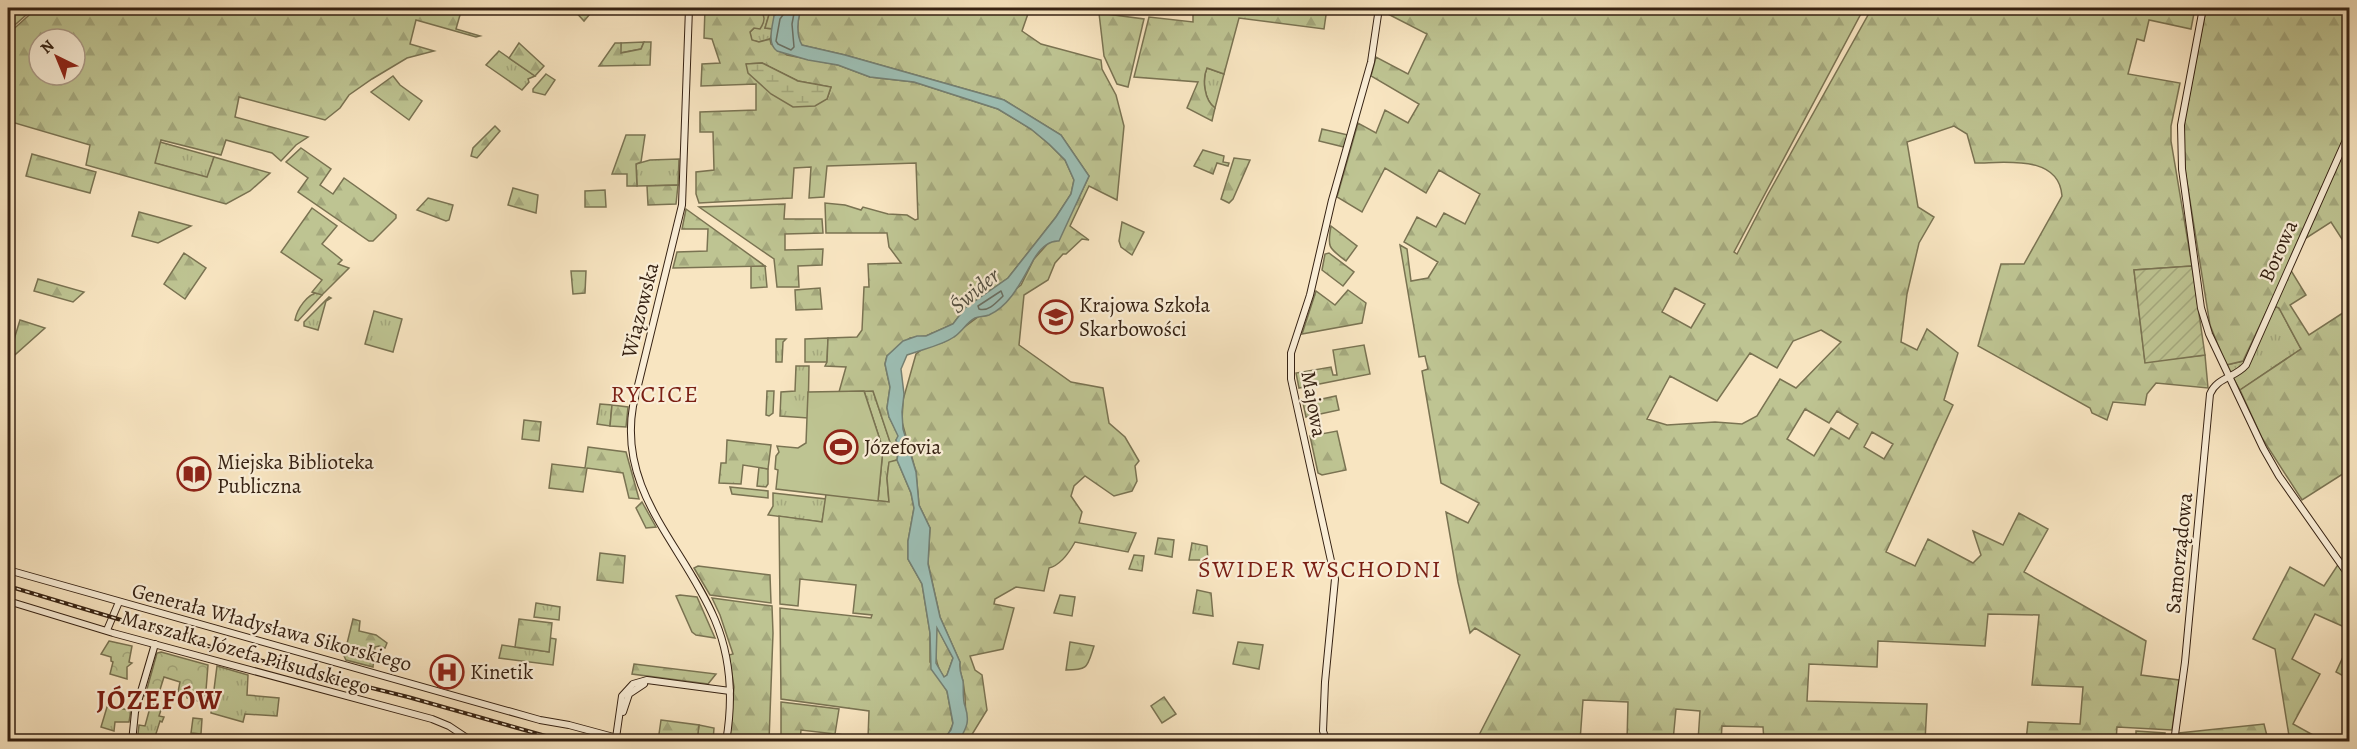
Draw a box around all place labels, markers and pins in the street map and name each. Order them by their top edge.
place label: Krajowa Szkoła Skarbowości [1079,291,1211,343]
school or university icon: Krajowa Szkoła Skarbowości [1038,299,1074,335]
sports icon: Józefovia [823,429,859,465]
place label: Józefovia [864,433,941,461]
place label: Miejska Biblioteka Publiczna [217,448,374,500]
library icon: Miejska Biblioteka Publiczna [176,456,212,492]
hospital icon: Kinetik [429,654,465,690]
place label: Kinetik [470,658,534,686]

